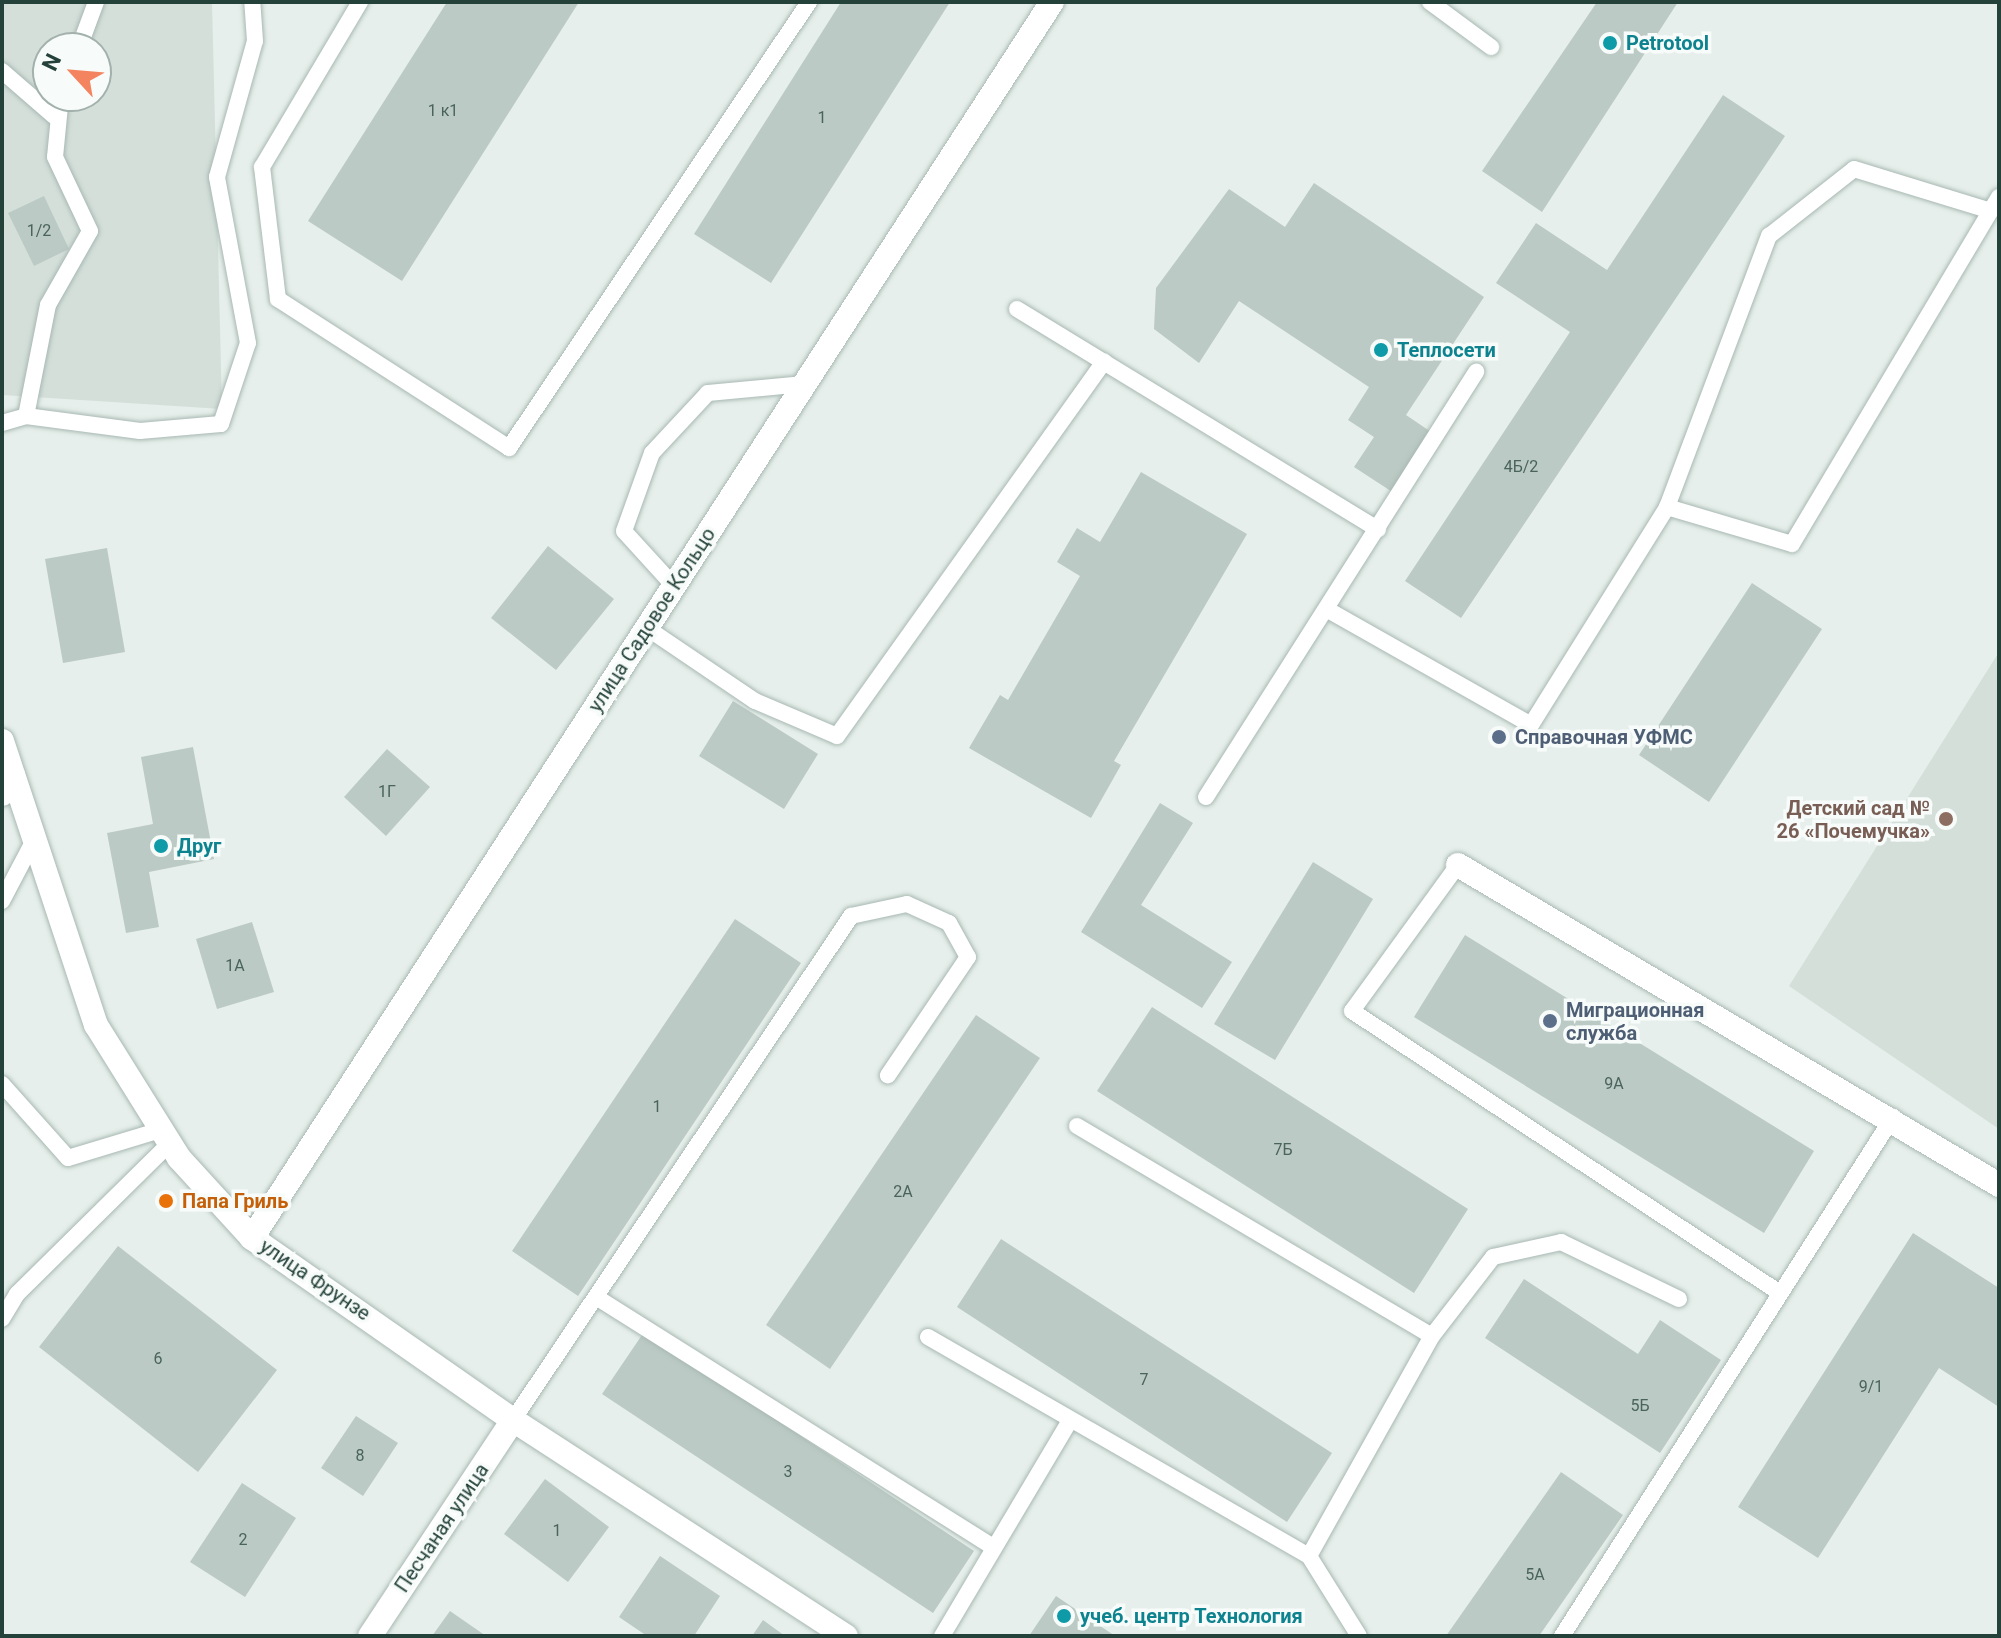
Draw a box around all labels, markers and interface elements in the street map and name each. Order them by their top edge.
place label: Petrotool [1626,31,1709,55]
north arrow [32,32,112,112]
marker: Petrotool [1601,34,1619,52]
text: N [37,50,66,75]
house number: 1 к1 [428,101,458,121]
house number: 1 [818,108,826,128]
house number: 1/2 [27,221,51,241]
place label: Теплосети [1397,338,1496,362]
marker: Теплосети [1372,341,1390,359]
house number: 4Б/2 [1504,457,1538,477]
street label: улица Садовое Кольцо [583,523,721,717]
place label: Справочная УФМС [1515,725,1693,749]
marker: Справочная УФМС [1490,728,1508,746]
house number: 1Г [378,782,396,802]
place label: Детский сад № 26 «Почемучка» [1776,796,1930,843]
marker: Детский сад № 26 «Почемучка» [1937,810,1955,828]
place label: Друг [177,834,222,858]
marker: Друг [152,837,170,855]
house number: 1А [225,956,245,976]
place label: Миграционная служба [1566,998,1704,1045]
marker: Миграционная служба [1541,1012,1559,1030]
house number: 9А [1604,1074,1624,1094]
house number: 1 [653,1097,661,1117]
house number: 7Б [1273,1140,1293,1160]
house number: 2А [893,1182,913,1202]
place label: Папа Гриль [182,1189,288,1213]
marker: Папа Гриль [157,1192,175,1210]
street label: улица Фрунзе [255,1234,375,1326]
house number: 6 [154,1349,162,1369]
house number: 7 [1140,1370,1148,1390]
house number: 9/1 [1859,1377,1883,1397]
house number: 5Б [1630,1396,1650,1416]
house number: 8 [356,1446,364,1466]
street label: Песчаная улица [390,1459,494,1597]
house number: 3 [784,1462,792,1482]
house number: 1 [553,1521,561,1541]
house number: 2 [239,1530,247,1550]
house number: 5А [1525,1565,1545,1585]
place label: учеб. центр Технология [1080,1604,1303,1628]
marker: учеб. центр Технология [1055,1607,1073,1625]

